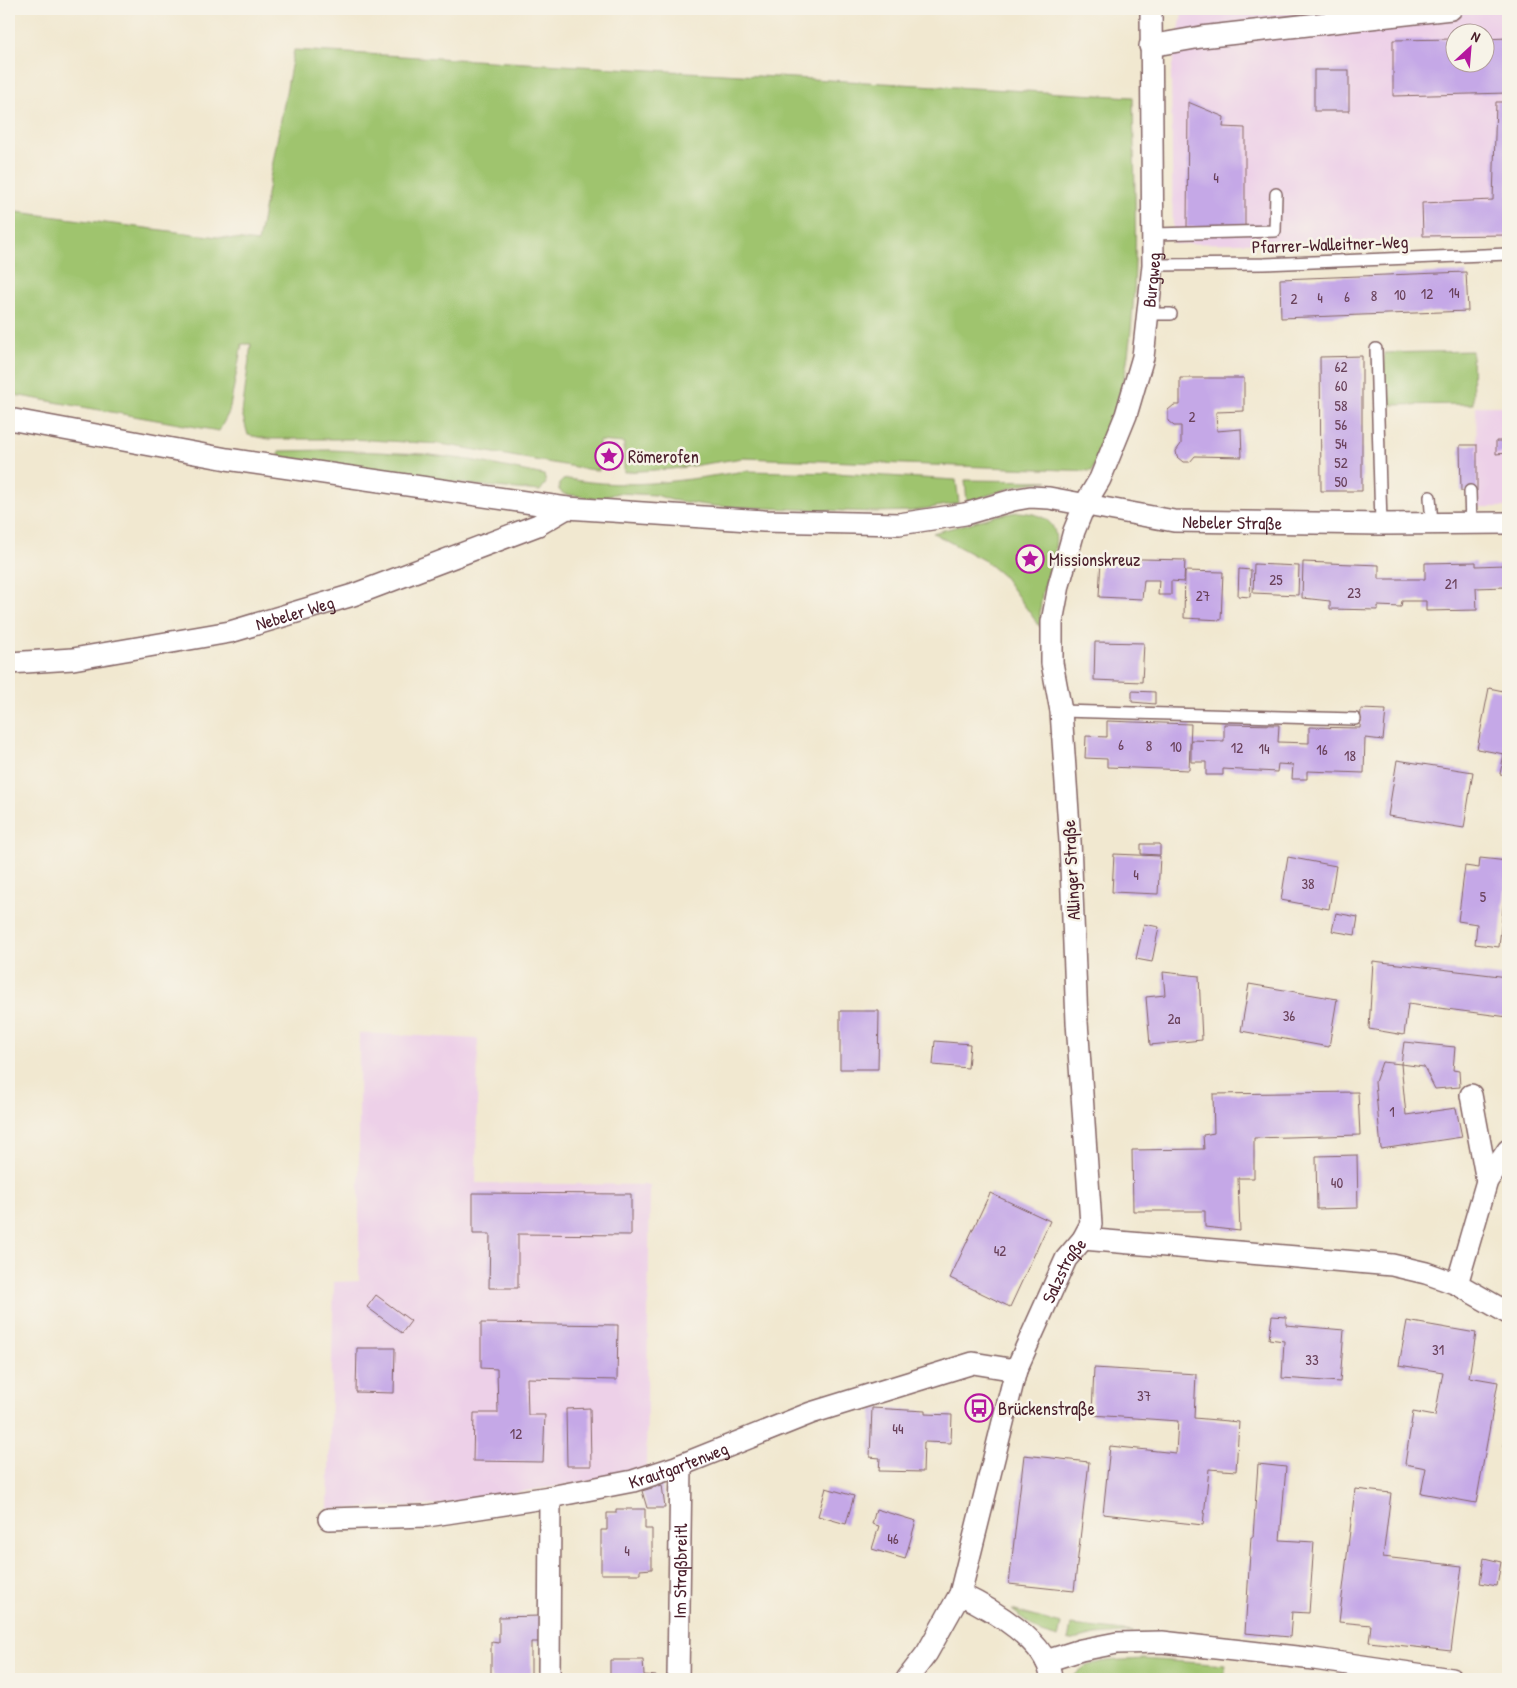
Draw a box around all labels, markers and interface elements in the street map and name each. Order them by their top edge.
north arrow [1444,22,1494,72]
text: N [1468,26,1484,46]
house number: 4 [1213,167,1219,188]
street label: Pfarrer-Walleitner-Weg [1251,229,1409,259]
street label: Burgweg [1136,253,1166,309]
house number: 14 [1448,282,1460,303]
house number: 12 [1421,283,1433,304]
house number: 10 [1394,284,1406,305]
house number: 8 [1371,285,1377,306]
house number: 6 [1344,286,1350,307]
house number: 4 [1317,287,1323,308]
house number: 2 [1290,288,1298,309]
house number: 62 [1334,356,1348,377]
house number: 60 [1335,375,1348,396]
house number: 58 [1335,395,1347,416]
house number: 2 [1188,406,1196,427]
house number: 56 [1335,414,1347,435]
house number: 54 [1335,433,1347,454]
place icon: Römerofen [594,441,624,471]
place label: Römerofen [628,444,699,469]
house number: 52 [1334,452,1348,473]
house number: 50 [1334,471,1348,492]
street label: Nebeler Straße [1182,509,1282,535]
place icon: Missionskreuz [1015,544,1045,574]
place label: Missionskreuz [1049,547,1141,572]
house number: 25 [1269,569,1283,590]
house number: 21 [1445,573,1457,594]
house number: 23 [1347,582,1361,603]
house number: 27 [1196,585,1210,606]
street label: Nebeler Weg [252,589,337,636]
house number: 6 [1118,734,1124,755]
house number: 8 [1146,735,1152,756]
house number: 10 [1170,736,1182,757]
house number: 12 [1231,737,1243,758]
house number: 14 [1258,738,1270,759]
house number: 16 [1316,739,1328,760]
house number: 18 [1344,745,1356,766]
street label: Allinger Straße [1056,819,1086,921]
house number: 4 [1133,864,1139,885]
house number: 38 [1301,873,1315,894]
house number: 5 [1480,886,1487,907]
house number: 36 [1283,1005,1295,1026]
house number: 2a [1168,1008,1181,1029]
house number: 1 [1389,1101,1395,1122]
house number: 40 [1331,1172,1343,1193]
street label: Salzstraße [1035,1232,1092,1307]
house number: 42 [994,1240,1006,1261]
house number: 31 [1432,1339,1444,1360]
house number: 33 [1305,1349,1319,1370]
house number: 37 [1137,1385,1151,1406]
bus stop icon: Brückenstraße [964,1393,994,1423]
place label: Brückenstraße [998,1396,1095,1421]
house number: 44 [892,1418,904,1439]
house number: 12 [510,1423,522,1444]
street label: Krautgartenweg [625,1435,731,1494]
street label: Im Straßbreitl [666,1523,693,1619]
house number: 46 [887,1528,899,1549]
house number: 4 [624,1540,630,1561]

